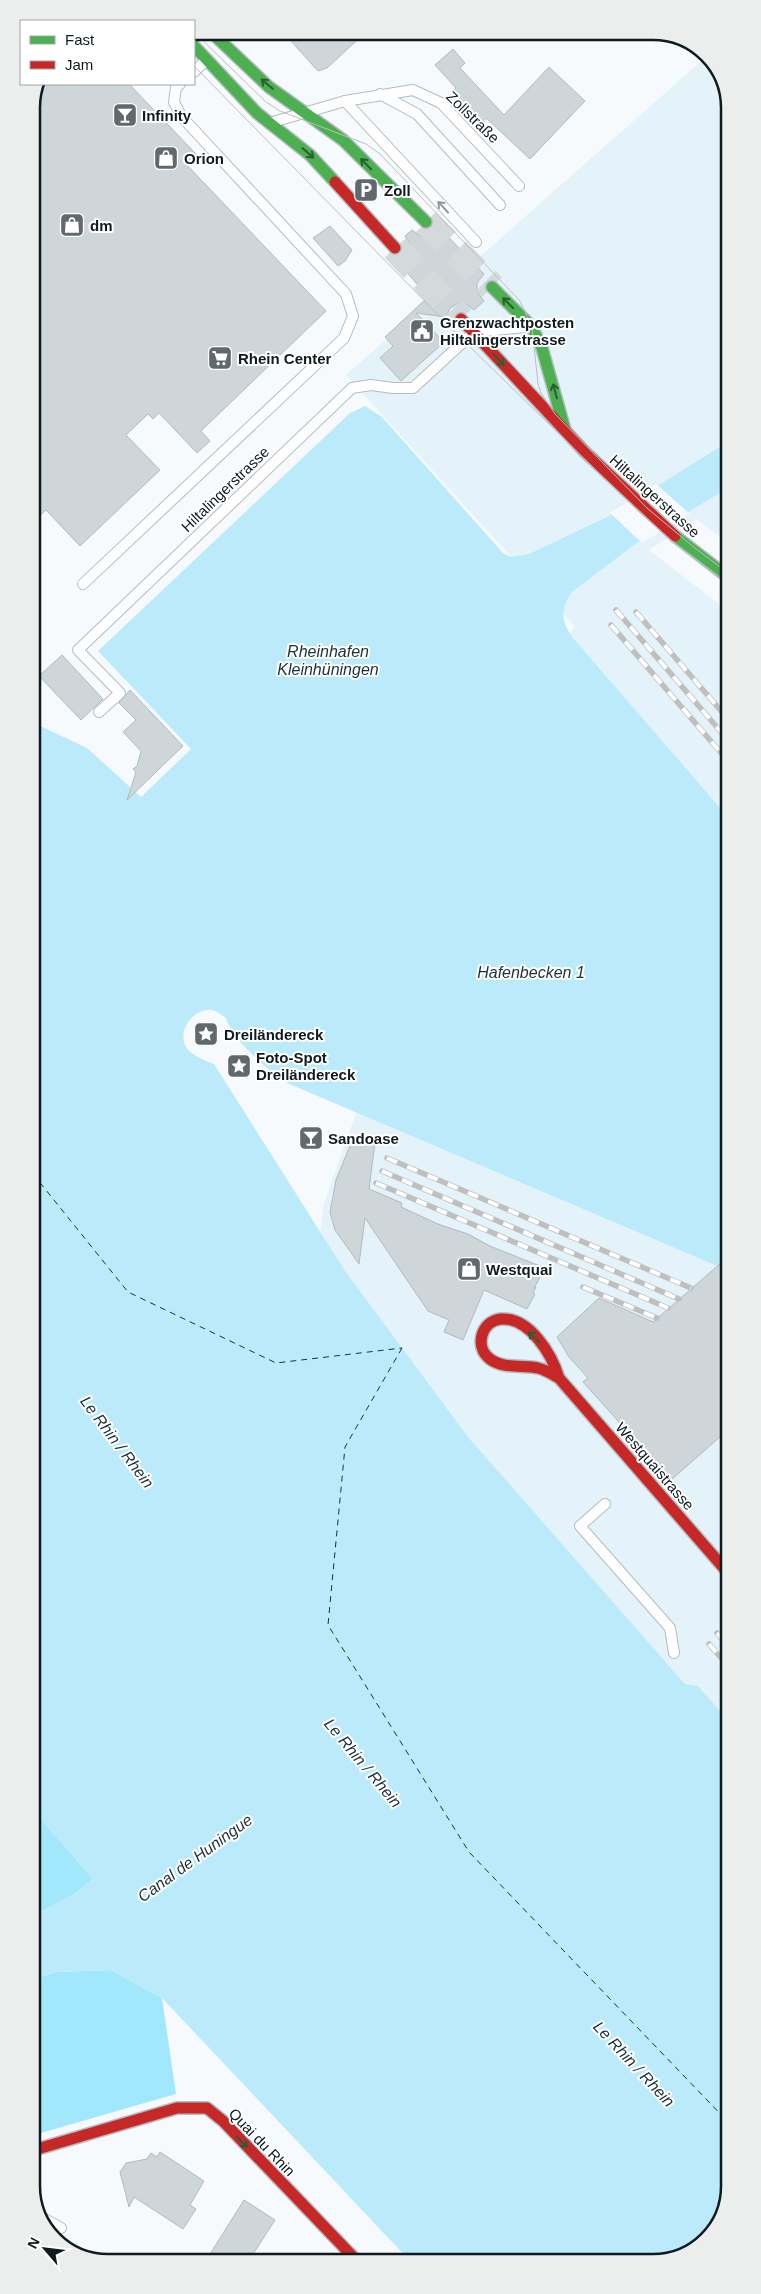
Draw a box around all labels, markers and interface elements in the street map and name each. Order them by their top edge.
legend [20,20,195,85]
text: Fast [65,31,95,48]
text: Jam [65,56,93,73]
one-way arrow [261,79,274,90]
street label: Zollstraße [443,88,503,146]
bar icon: Infinity [112,102,138,128]
place label: Infinity [142,107,192,124]
shop icon: Orion [153,145,179,171]
one-way arrow [301,148,314,159]
place label: Orion [184,150,224,167]
one-way arrow [360,158,372,170]
parking icon: Zoll [353,177,379,203]
place label: Zoll [384,182,411,199]
one-way arrow [437,200,449,213]
shop icon: dm [59,212,85,238]
place label: dm [90,217,113,234]
one-way arrow [502,297,514,309]
place label: Grenzwachtposten Hiltalingerstrasse [440,314,574,348]
public building icon: Grenzwachtposten Hiltalingerstrasse [409,318,435,344]
supermarket icon: Rhein Center [207,345,233,371]
place label: Rhein Center [238,350,332,367]
one-way arrow [493,353,505,366]
one-way arrow [549,383,559,399]
street label: Hiltalingerstrasse [178,443,272,535]
street label: Hiltalingerstrasse [607,451,703,541]
water label: Rheinhafen Kleinhüningen [277,643,379,678]
water label: Hafenbecken 1 [477,964,585,981]
place icon: Dreiländereck [193,1021,219,1047]
place label: Dreiländereck [224,1026,324,1043]
place label: Foto-Spot Dreiländereck [256,1049,356,1083]
place icon: Foto-Spot Dreiländereck [226,1053,252,1079]
bar icon: Sandoase [298,1125,324,1151]
place label: Sandoase [328,1130,399,1147]
shop icon: Westquai [456,1256,482,1282]
place label: Westquai [486,1261,552,1278]
one-way arrow [528,1331,541,1343]
water label: Le Rhin / Rhein [77,1393,157,1491]
street label: Westquaistrasse [612,1419,698,1513]
water label: Le Rhin / Rhein [321,1715,405,1811]
water label: Canal de Huningue [135,1811,255,1905]
water label: Le Rhin / Rhein [590,2018,678,2110]
street label: Quai du Rhin [225,2105,299,2179]
one-way arrow [236,2135,248,2148]
north arrow [20,2224,70,2274]
text: N [24,2235,43,2251]

